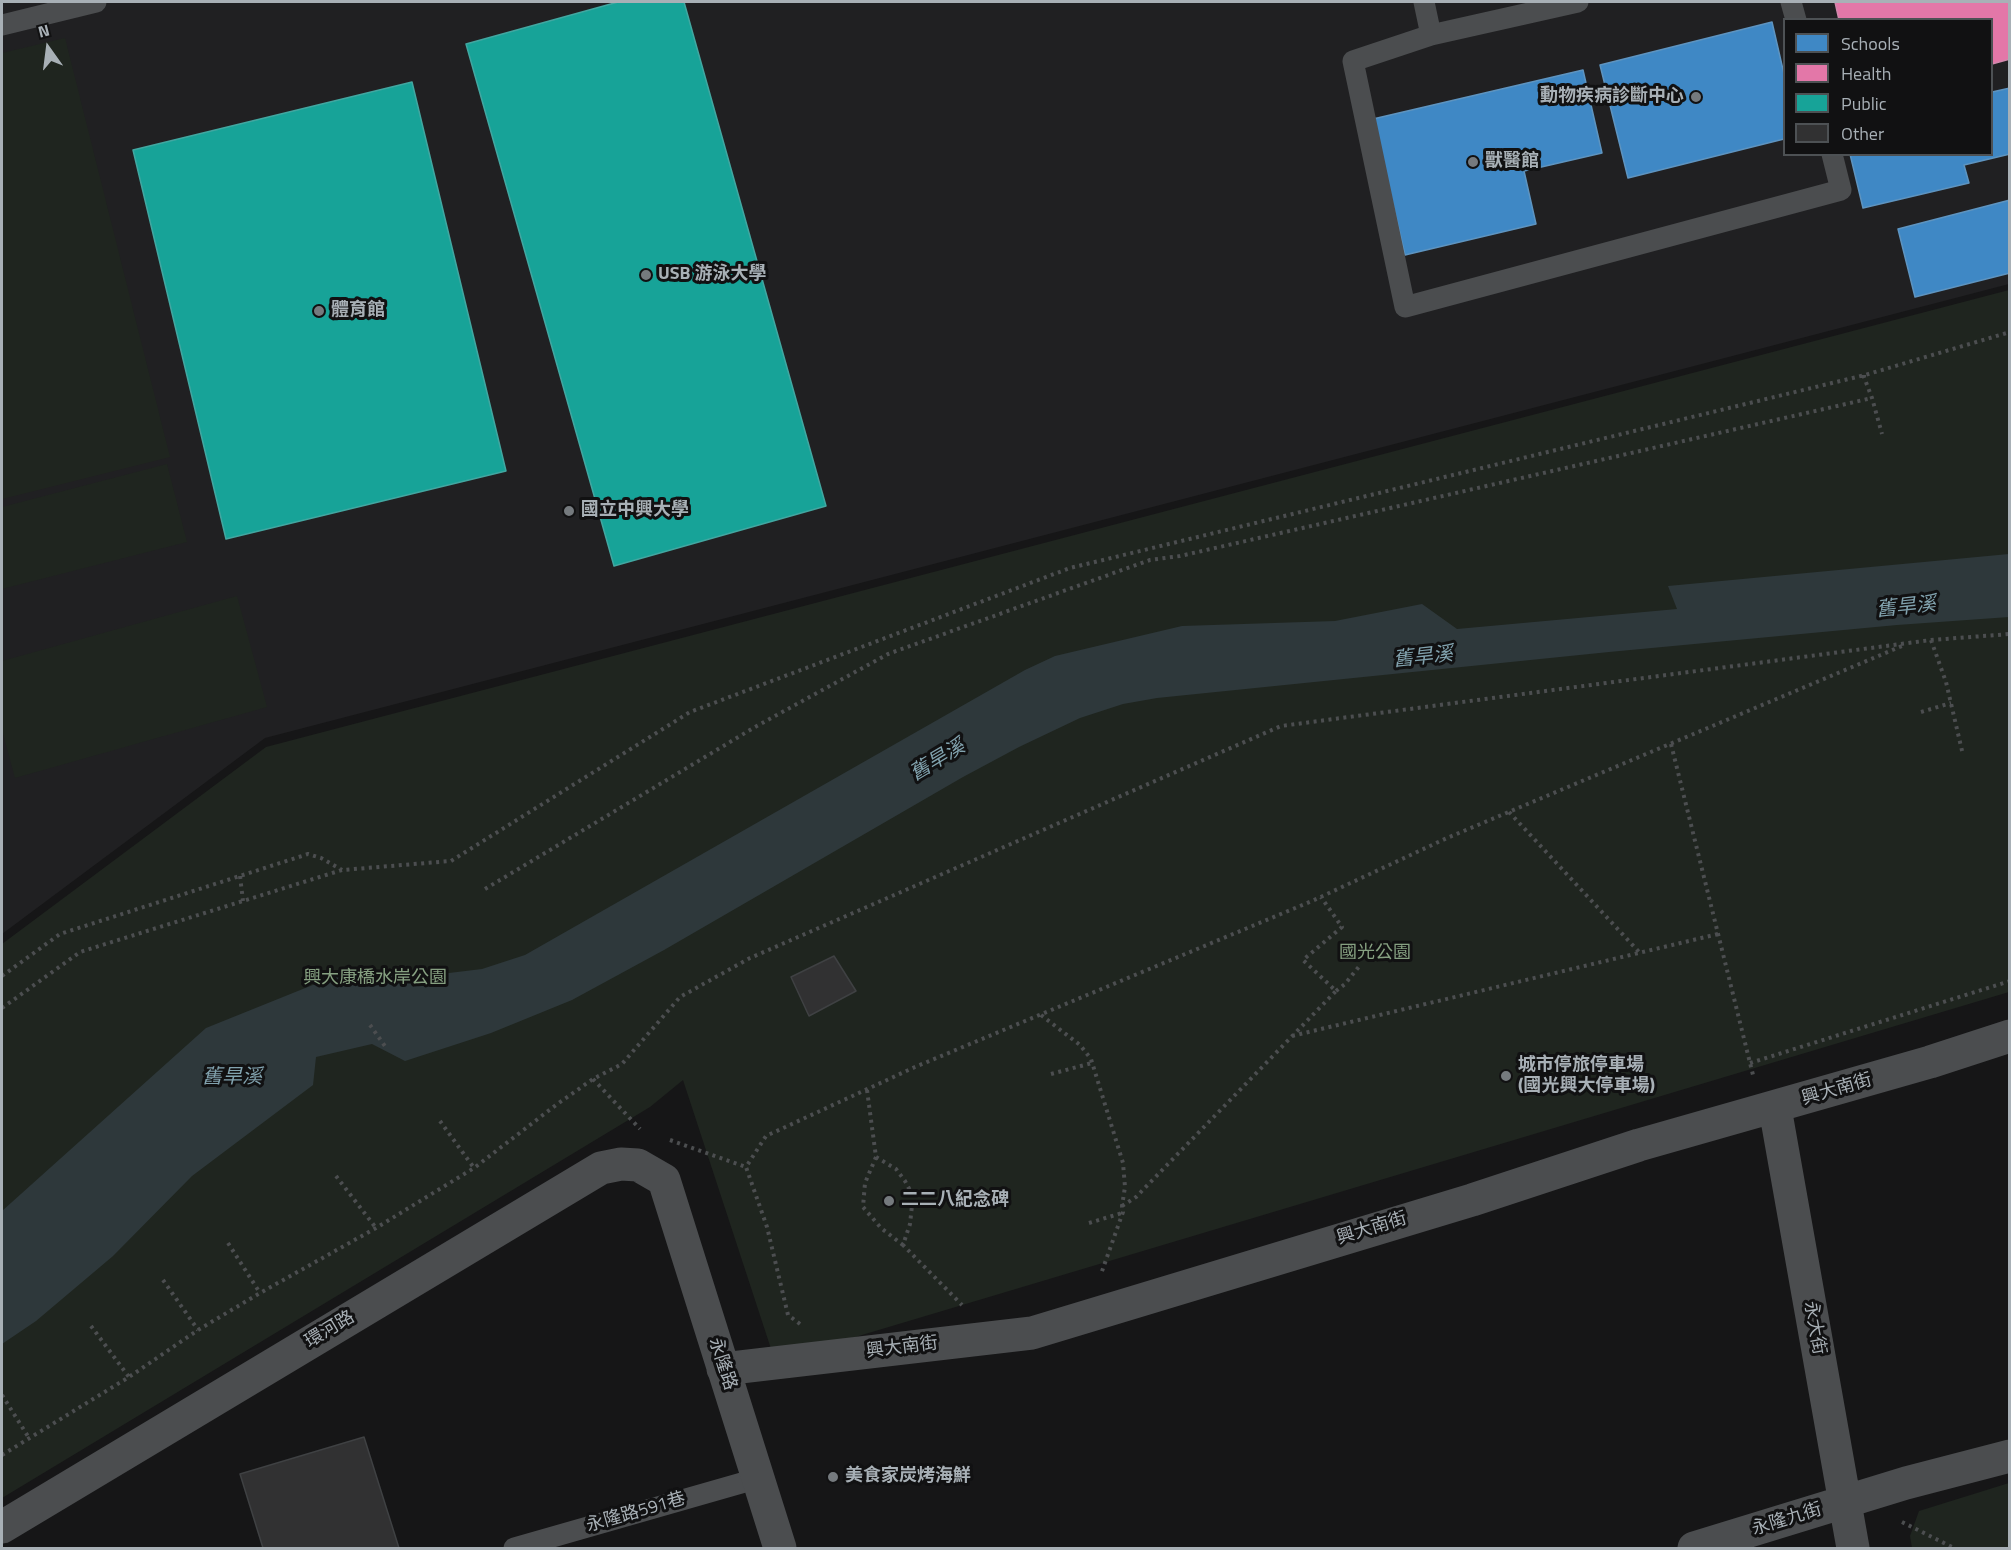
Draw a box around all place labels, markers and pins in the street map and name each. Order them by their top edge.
place label: 動物疾病診斷中心 [1540,86,1684,108]
marker: 動物疾病診斷中心 [1689,90,1703,104]
place label: 獸醫館 [1485,151,1539,173]
marker: 獸醫館 [1466,155,1480,169]
place label: USB 游泳大學 [658,264,766,286]
marker: USB 游泳大學 [639,268,653,282]
place label: 體育館 [331,300,385,322]
marker: 體育館 [312,304,326,318]
place label: 國立中興大學 [581,500,689,522]
marker: 國立中興大學 [562,504,576,518]
place label: 城市停旅停車場 (國光興大停車場) [1518,1055,1655,1098]
marker: 城市停旅停車場 (國光興大停車場) [1499,1069,1513,1083]
place label: 二二八紀念碑 [901,1190,1009,1212]
marker: 二二八紀念碑 [882,1194,896,1208]
place label: 美食家炭烤海鮮 [845,1466,971,1488]
marker: 美食家炭烤海鮮 [826,1470,840,1484]

